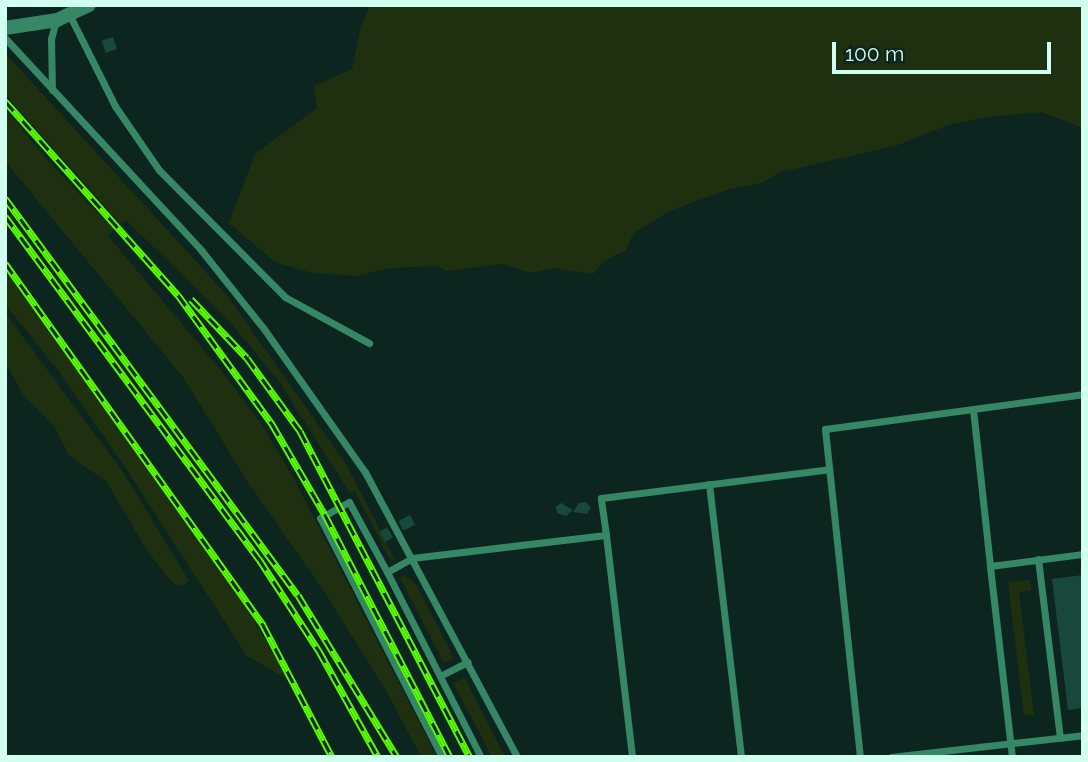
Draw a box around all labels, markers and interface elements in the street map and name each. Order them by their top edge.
scale bar [836,28,1055,72]
text: 100 m [845,41,904,66]

